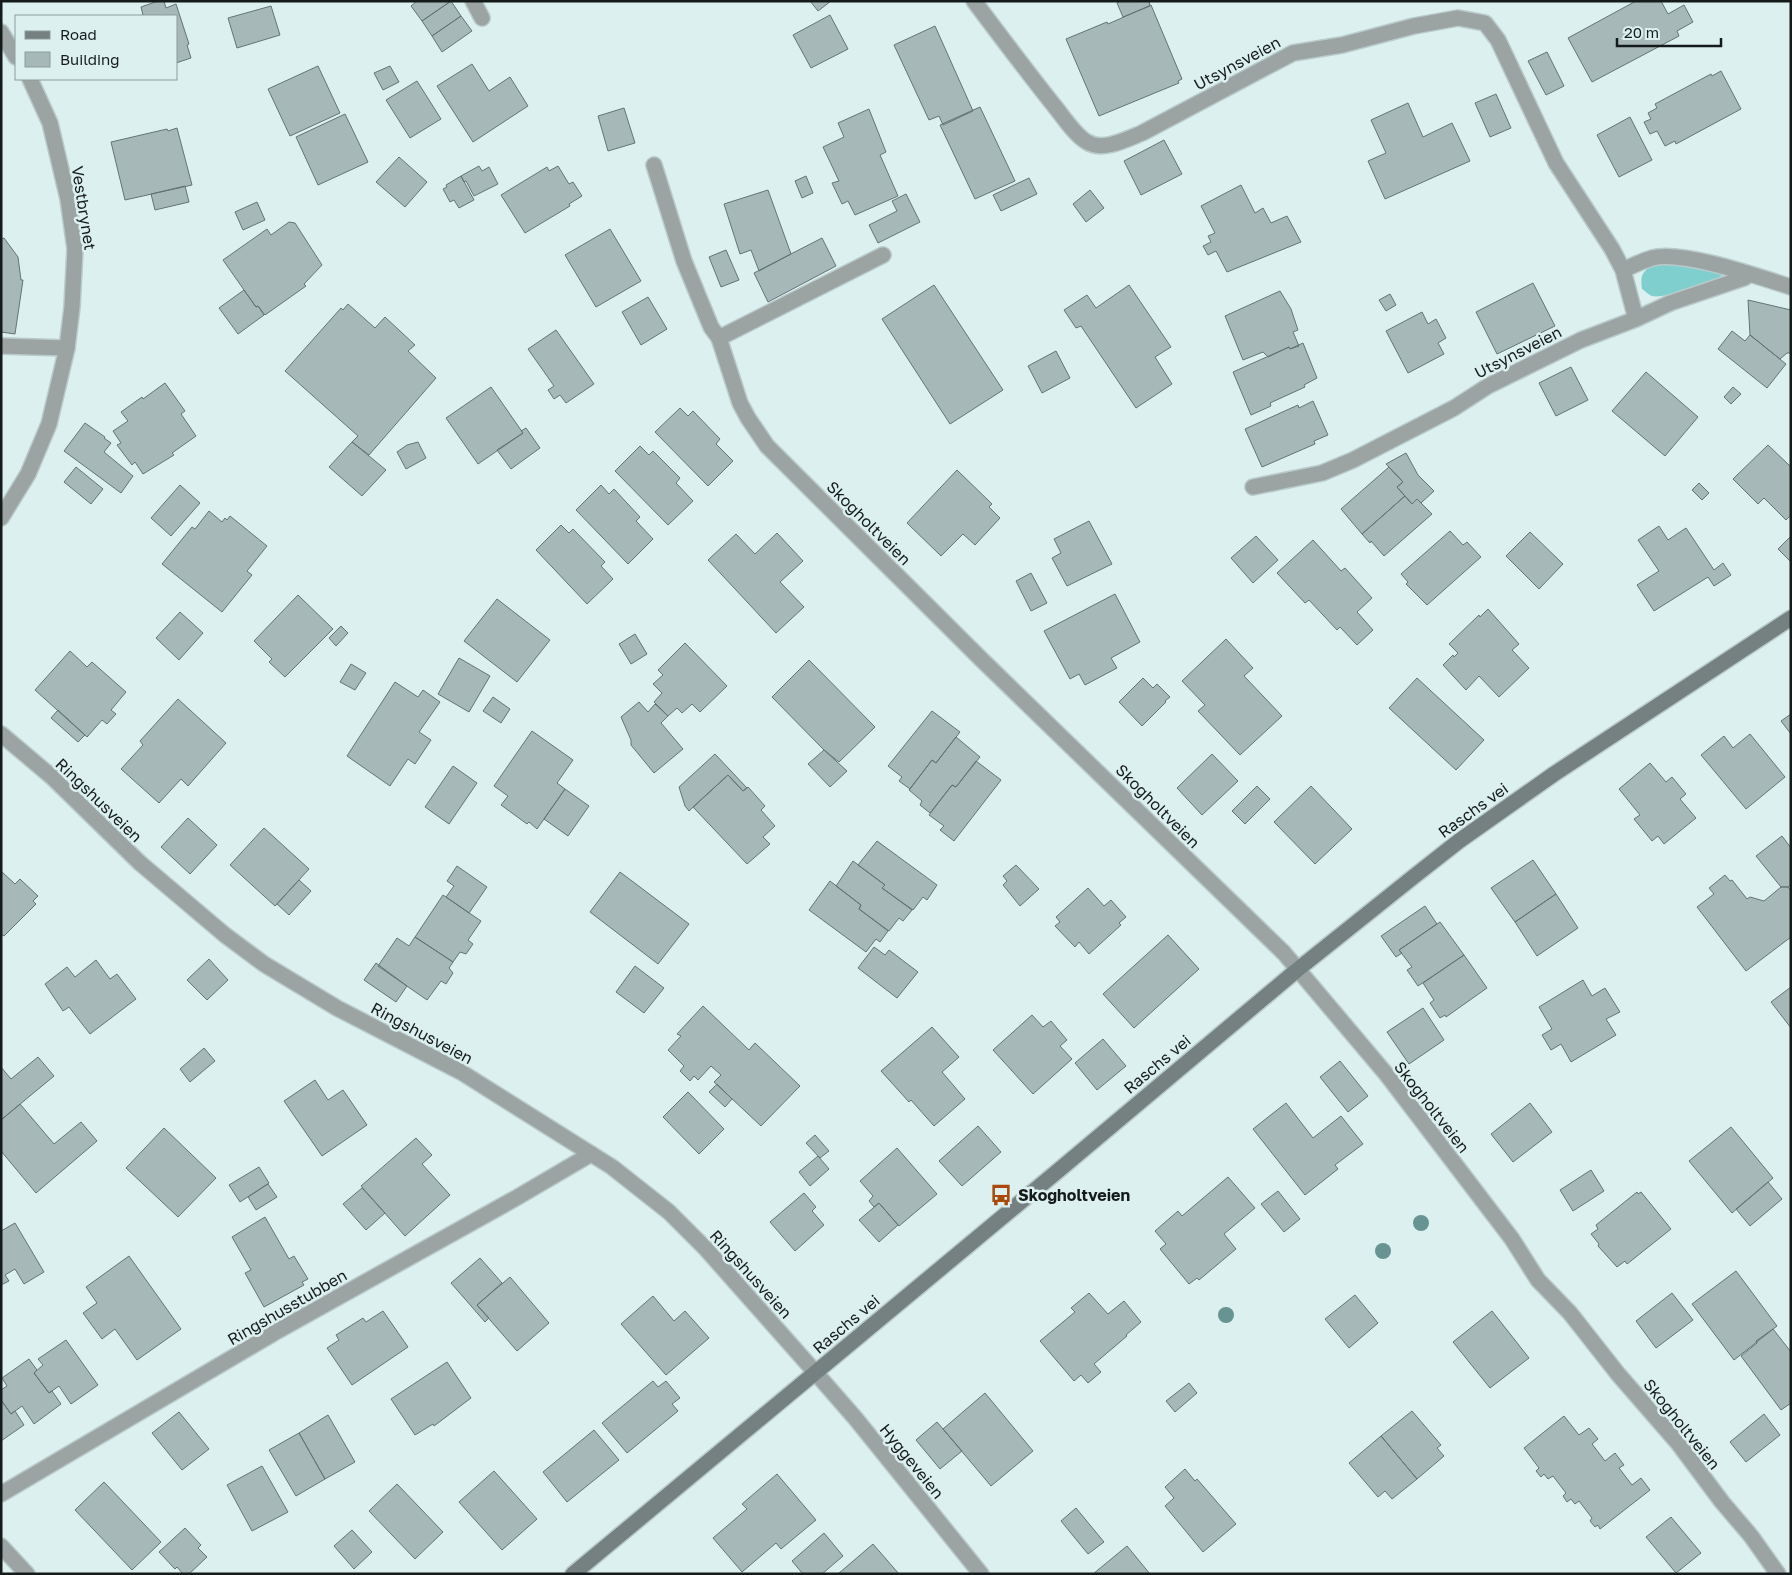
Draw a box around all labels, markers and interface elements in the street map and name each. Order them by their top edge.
legend [15,15,178,80]
scale bar [1617,15,1721,47]
text: 20 m [1624,23,1659,41]
text: Road [60,25,97,43]
street label: Utsynsveien [1190,32,1284,94]
text: Building [60,50,120,68]
street label: Vestbrynet [67,164,101,252]
street label: Utsynsveien [1471,321,1565,383]
street label: Skogholtveien [823,477,915,569]
street label: Ringshusveien [52,754,146,846]
street label: Skogholtveien [1112,760,1204,852]
street label: Raschs vei [1434,778,1512,842]
street label: Ringshusveien [368,998,476,1068]
street label: Raschs vei [1119,1030,1195,1098]
street label: Skogholtveien [1390,1057,1474,1157]
bus stop icon: Skogholtveien [988,1182,1014,1208]
place label: Skogholtveien [1018,1185,1130,1205]
street label: Ringshusveien [706,1225,796,1323]
street label: Ringshusstubben [224,1265,350,1349]
street label: Raschs vei [808,1290,884,1358]
street label: Skogholtveien [1639,1375,1725,1473]
street label: Hyggeveien [876,1419,948,1503]

